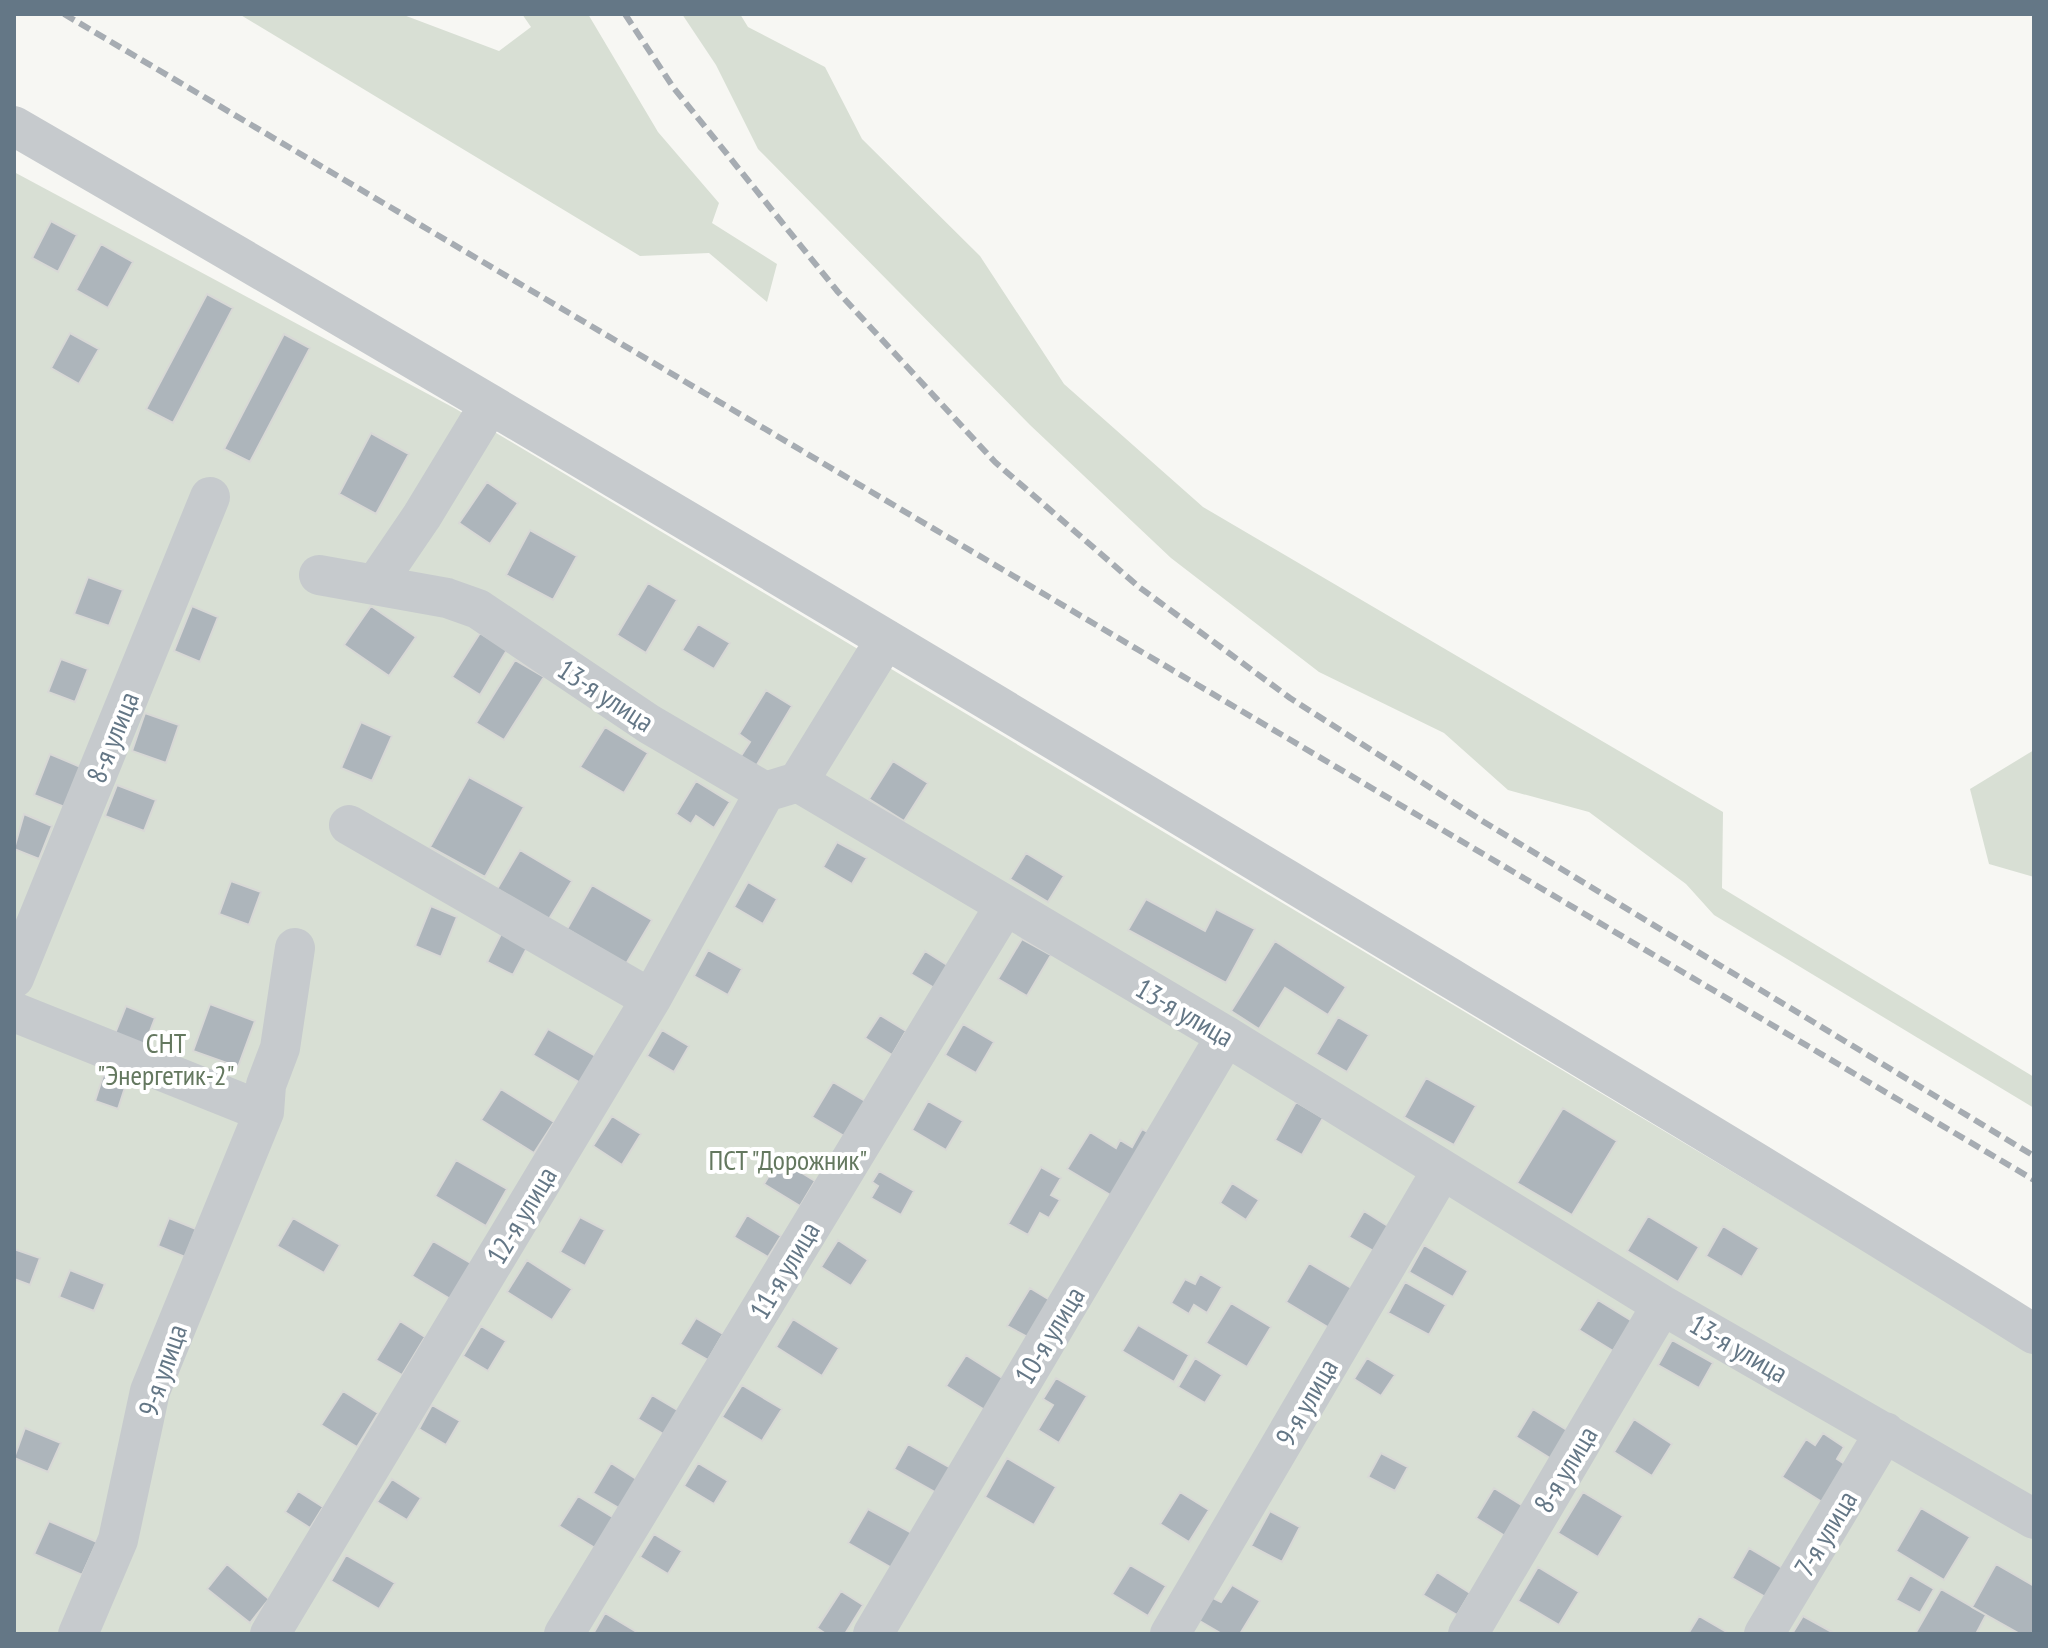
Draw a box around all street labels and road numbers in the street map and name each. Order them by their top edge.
street label: 13-я улица [551,650,661,740]
street label: 8-я улица [77,686,147,788]
street label: 13-я улица [1129,969,1241,1055]
street label: 12-я улица [477,1159,565,1271]
street label: 11-я улица [740,1214,828,1326]
street label: 10-я улица [1005,1279,1093,1391]
street label: 13-я улица [1683,1305,1795,1391]
street label: 9-я улица [129,1319,195,1421]
street label: 9-я улица [1266,1352,1346,1452]
street label: 8-я улица [1525,1419,1605,1519]
street label: 7-я улица [1785,1483,1865,1583]

